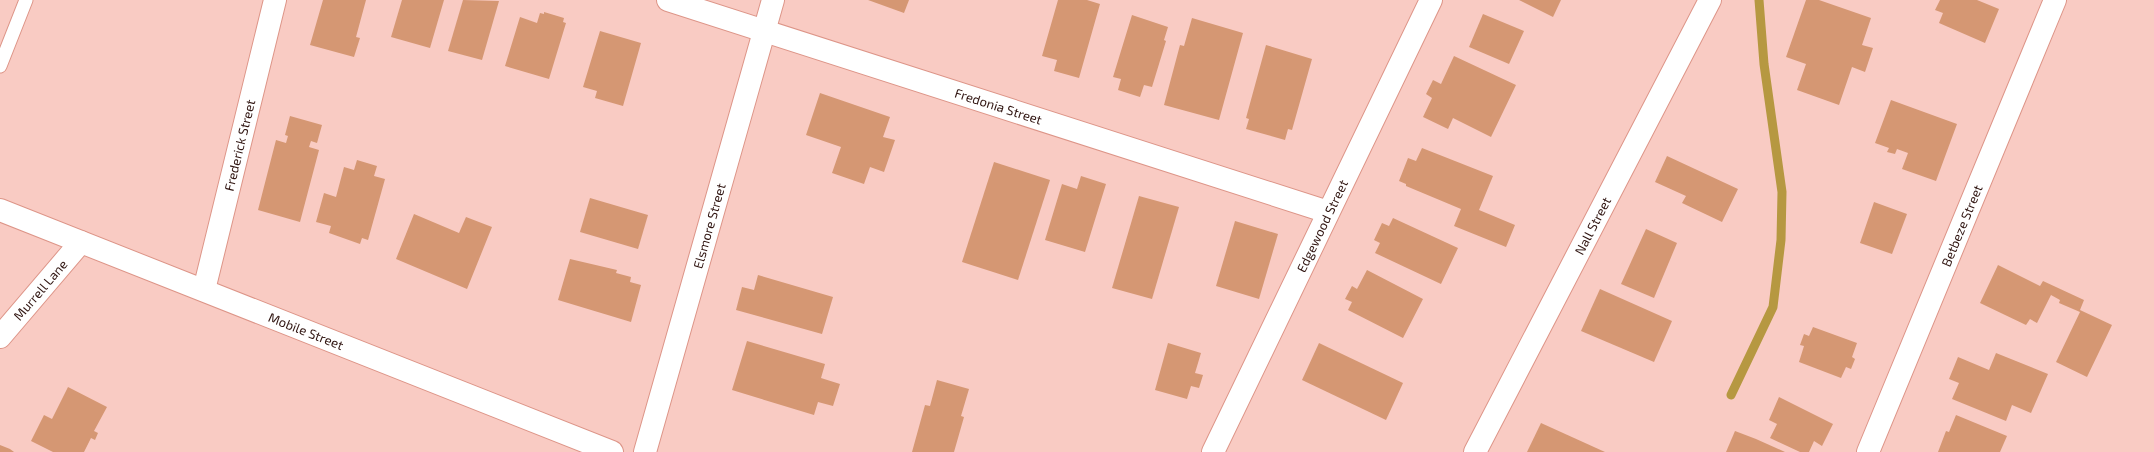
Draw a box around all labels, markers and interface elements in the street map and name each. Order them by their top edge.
street label: Fredonia Street [953,85,1044,128]
street label: Frederick Street [221,98,258,193]
street label: Edgewood Street [1293,177,1351,275]
street label: Elsmore Street [689,182,729,270]
street label: Betbeze Street [1938,182,1986,269]
street label: Nall Street [1571,194,1614,257]
street label: Murrell Lane [10,256,71,323]
street label: Mobile Street [266,309,346,353]

